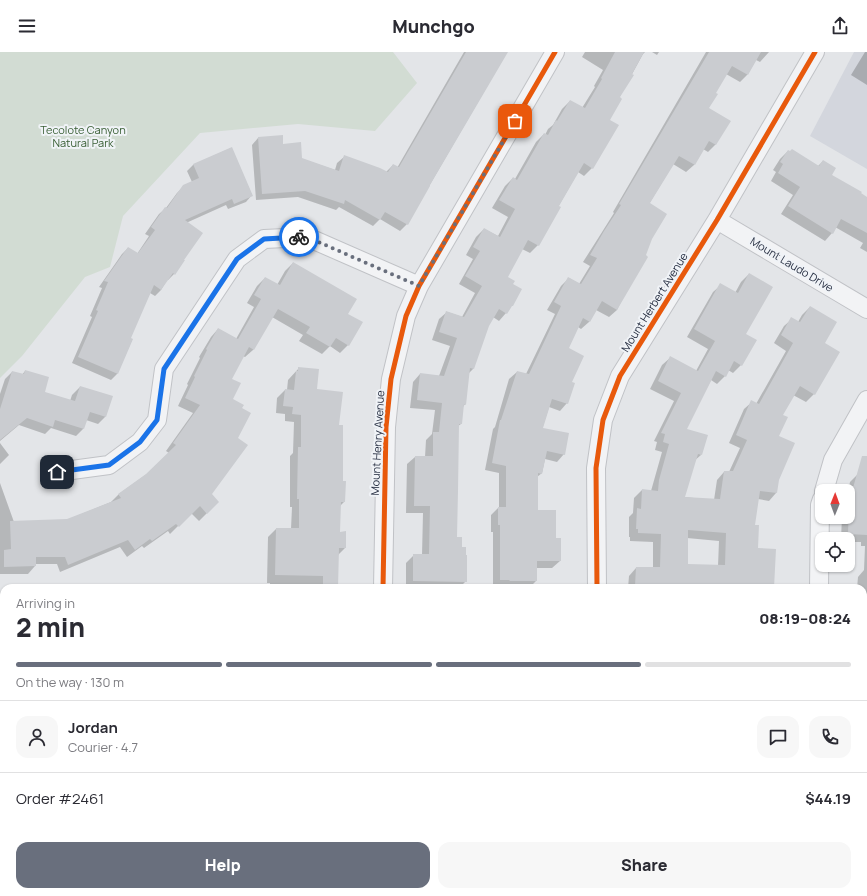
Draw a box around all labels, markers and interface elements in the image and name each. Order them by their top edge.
text: Munchgo [392,14,475,38]
icon: menu [16,15,38,37]
icon: share [829,15,851,37]
pin [498,104,532,138]
icon: bag [504,110,526,132]
park label: Tecolote Canyon Natural Park [40,122,126,150]
courier [279,217,319,257]
icon: bike [288,226,310,248]
street label: Mount Laudo Drive [748,233,837,295]
street label: Mount Herbert Avenue [617,249,691,355]
street label: Mount Henry Avenue [367,389,387,496]
pin [40,455,74,489]
icon: home [46,461,68,483]
north arrow [815,484,855,524]
map controls [815,484,855,572]
button: locate [815,532,855,572]
text: Arriving in [16,594,75,612]
text: 08:19–08:24 [759,608,851,629]
text: 2 min [16,609,85,645]
text: On the way · 130 m [16,673,124,691]
button: person [16,716,58,758]
button: chat [757,716,799,758]
button: phone [809,716,851,758]
text: Jordan [68,717,118,738]
text: Courier · 4.7 [68,738,138,756]
text: Order #2461 [16,788,104,809]
text: $44.19 [805,788,851,809]
button: Help [16,842,430,888]
button: Share [438,842,851,888]

